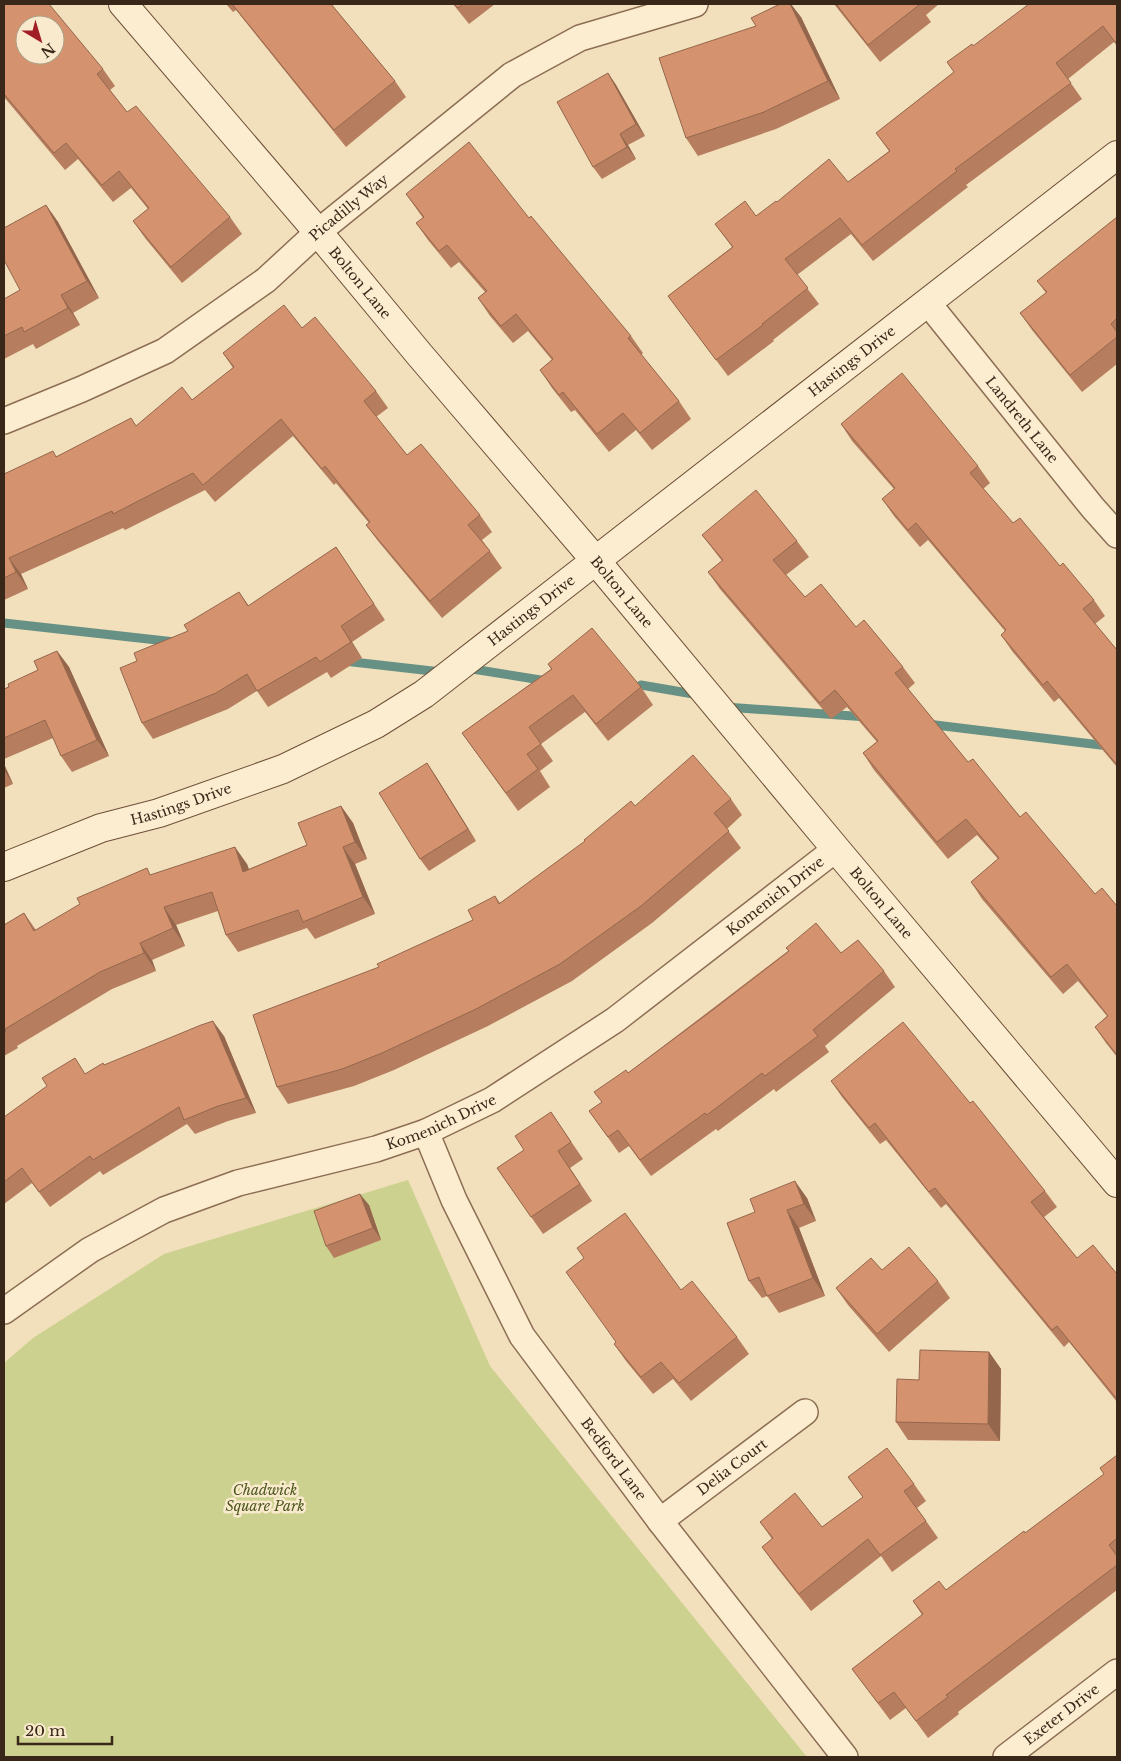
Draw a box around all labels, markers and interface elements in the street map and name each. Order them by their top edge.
north arrow [15,15,65,65]
text: N [37,39,59,61]
street label: Picadilly Way [305,170,392,245]
street label: Bolton Lane [325,243,395,323]
street label: Hastings Drive [805,322,899,401]
street label: Landreth Lane [982,373,1062,467]
street label: Bolton Lane [587,552,657,632]
street label: Hastings Drive [484,571,579,650]
street label: Hastings Drive [128,779,234,829]
street label: Komenich Drive [723,853,828,939]
street label: Bolton Lane [846,863,917,942]
street label: Komenich Drive [384,1090,499,1154]
street label: Bedford Lane [577,1414,650,1504]
street label: Delia Court [693,1434,771,1499]
park label: Chadwick Square Park [225,1481,305,1515]
street label: Exeter Drive [1020,1680,1103,1749]
scale bar [18,1714,111,1746]
text: 20 m [25,1721,65,1740]

